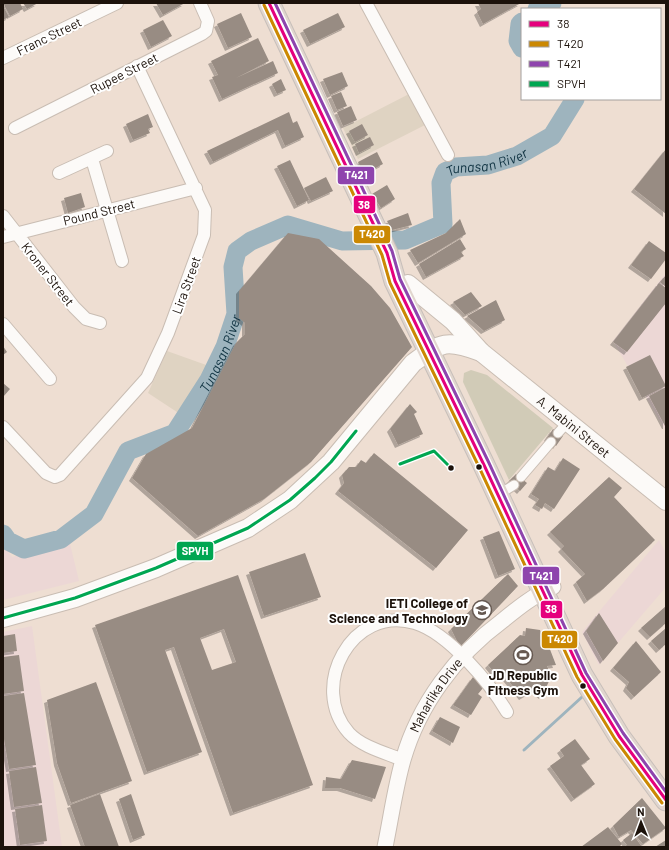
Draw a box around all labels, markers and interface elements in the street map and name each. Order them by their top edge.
legend [521,8,661,100]
street label: Franc Street [14,13,84,59]
text: 38 [557,16,569,30]
text: T420 [557,36,584,50]
street label: Rupee Street [87,49,161,97]
text: T421 [557,56,581,70]
text: SPVH [557,76,586,90]
water label: Tunasan River [443,143,531,179]
line badge: T421 [337,166,375,185]
text: T421 [344,168,368,181]
street label: Pound Street [61,195,137,229]
line badge: 38 [353,195,376,214]
text: 38 [358,198,370,211]
line badge: T420 [353,225,391,244]
text: T420 [359,227,385,240]
street label: Kroner Street [18,239,78,309]
street label: Lira Street [168,254,204,316]
water label: Tunasan River [195,311,244,395]
street label: A. Mabini Street [534,392,613,461]
unlabelled marker [474,462,484,472]
unlabelled marker [446,463,456,473]
line badge: SPVH [176,541,214,561]
text: SPVH [182,544,208,557]
line badge: T421 [522,566,560,585]
text: T421 [529,569,553,582]
place label: IETI College of Science and Technology [329,595,468,626]
school or university icon: IETI College of Science and Technology [471,599,493,621]
line badge: 38 [540,600,563,619]
text: 38 [545,602,557,615]
line badge: T420 [541,630,578,649]
text: T420 [547,632,573,645]
sports icon: JD Republic Fitness Gym [512,644,534,666]
street label: Maharlika Drive [406,655,465,735]
place label: JD Republic Fitness Gym [488,667,558,698]
unlabelled marker [578,681,588,691]
north arrow [621,802,661,842]
text: N [637,805,645,818]

